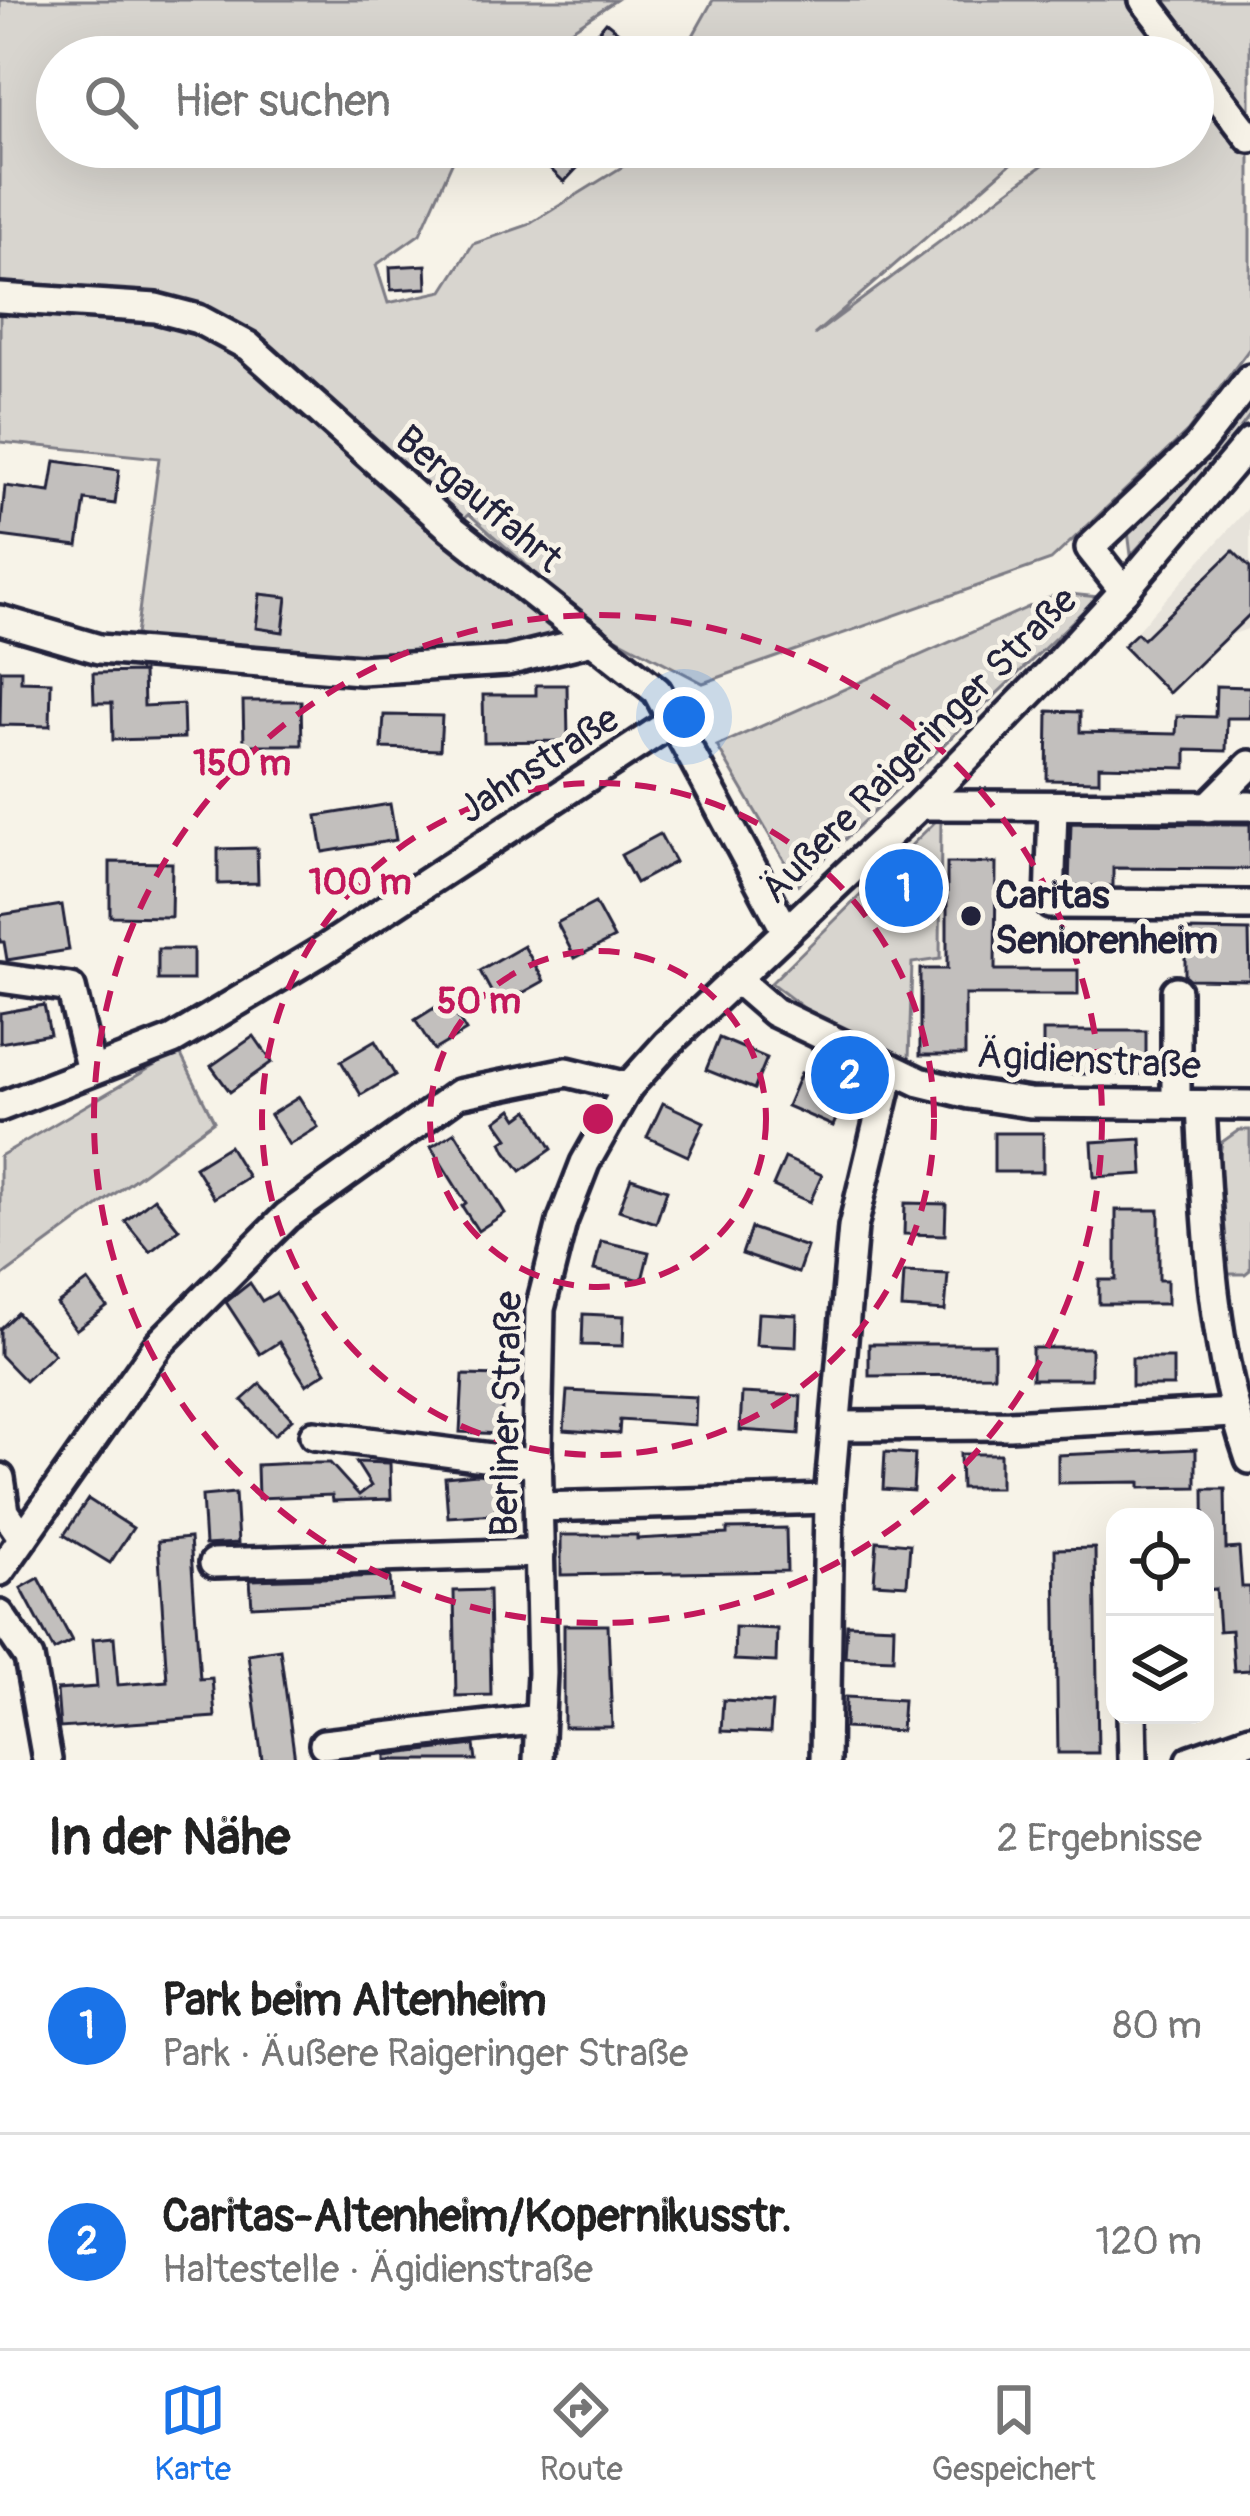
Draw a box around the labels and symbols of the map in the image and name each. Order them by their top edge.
street label: Bergauffahrt [385,415,573,583]
street label: Äußere Raigeringer Straße [750,576,1088,914]
your location [654,687,714,747]
street label: Jahnstraße [449,694,629,834]
text: 150 m [193,741,291,786]
pin: 1 [865,843,943,933]
text: 100 m [308,860,412,905]
place label: Caritas Seniorenheim [995,871,1218,965]
marker: Caritas Seniorenheim [958,903,984,929]
text: 50 m [437,979,521,1024]
pin: 2 [811,1030,889,1120]
street label: Ägidienstraße [976,1030,1202,1091]
centre of rings [577,1098,619,1140]
street label: Berliner Straße [480,1291,533,1537]

